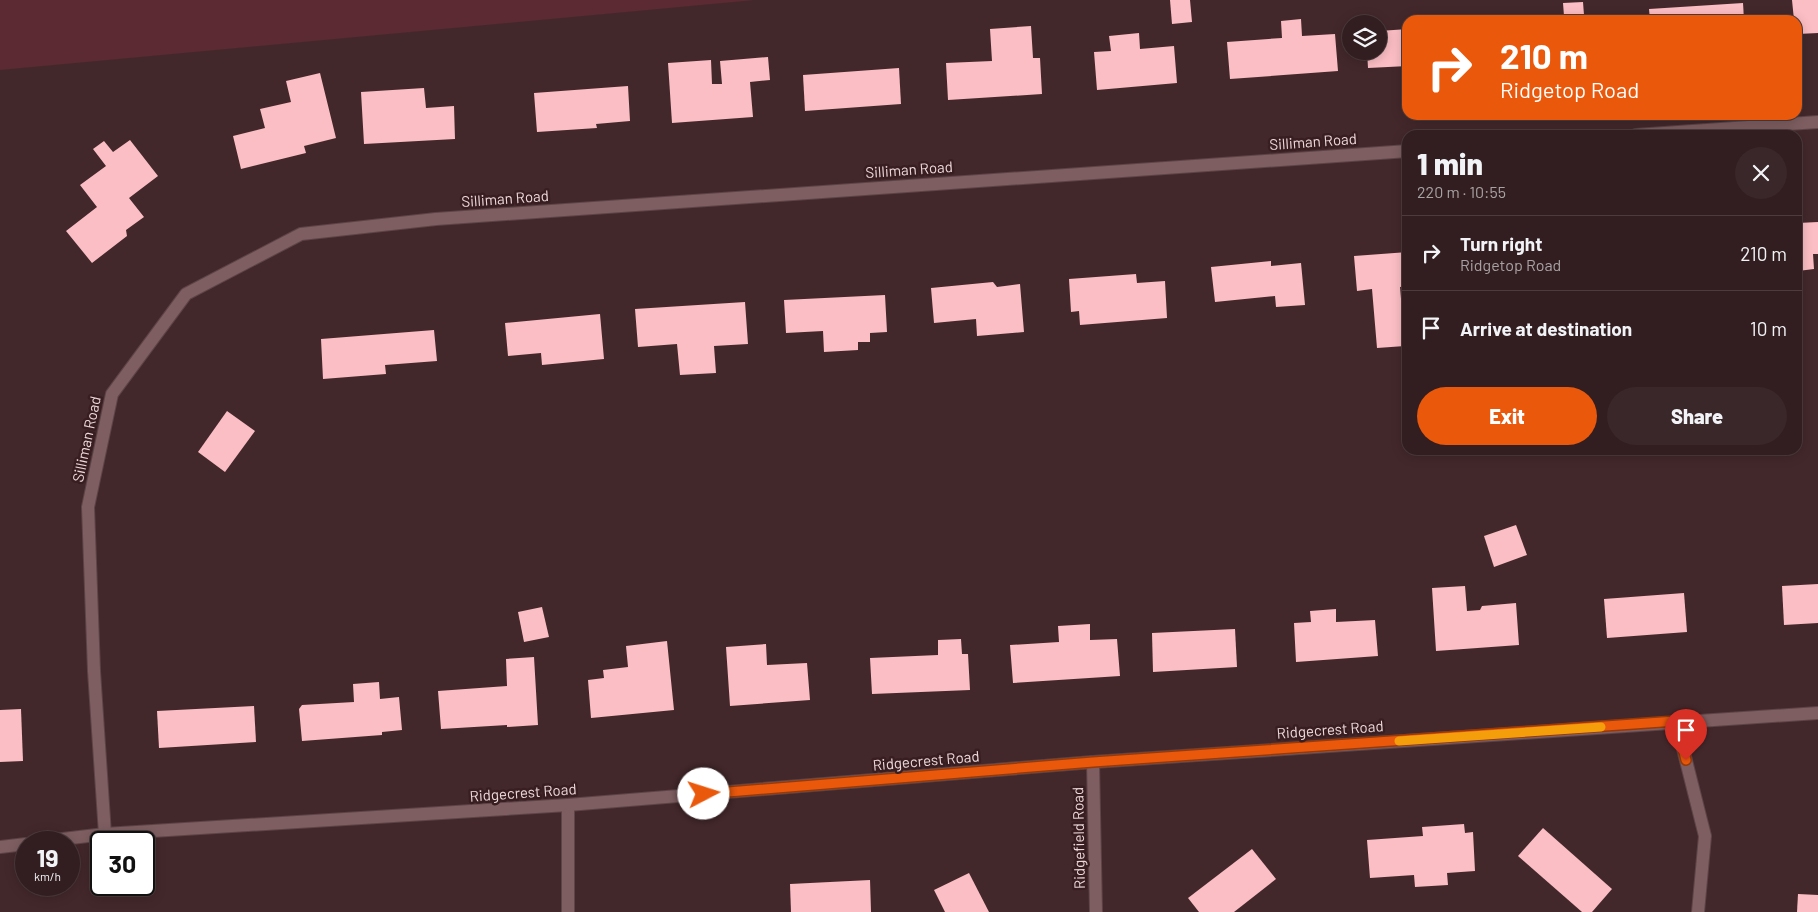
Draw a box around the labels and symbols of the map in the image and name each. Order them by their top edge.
street label: Silliman Road [1269,129,1357,153]
street label: Silliman Road [865,157,953,181]
street label: Silliman Road [461,186,549,210]
street label: Silliman Road [68,394,104,484]
pin [1665,709,1707,760]
street label: Ridgecrest Road [1276,716,1384,742]
street label: Ridgecrest Road [872,746,980,774]
position arrow [677,767,729,819]
street label: Ridgecrest Road [469,779,577,805]
street label: Ridgefield Road [1068,787,1088,889]
speed limit sign: 30 [90,831,155,896]

